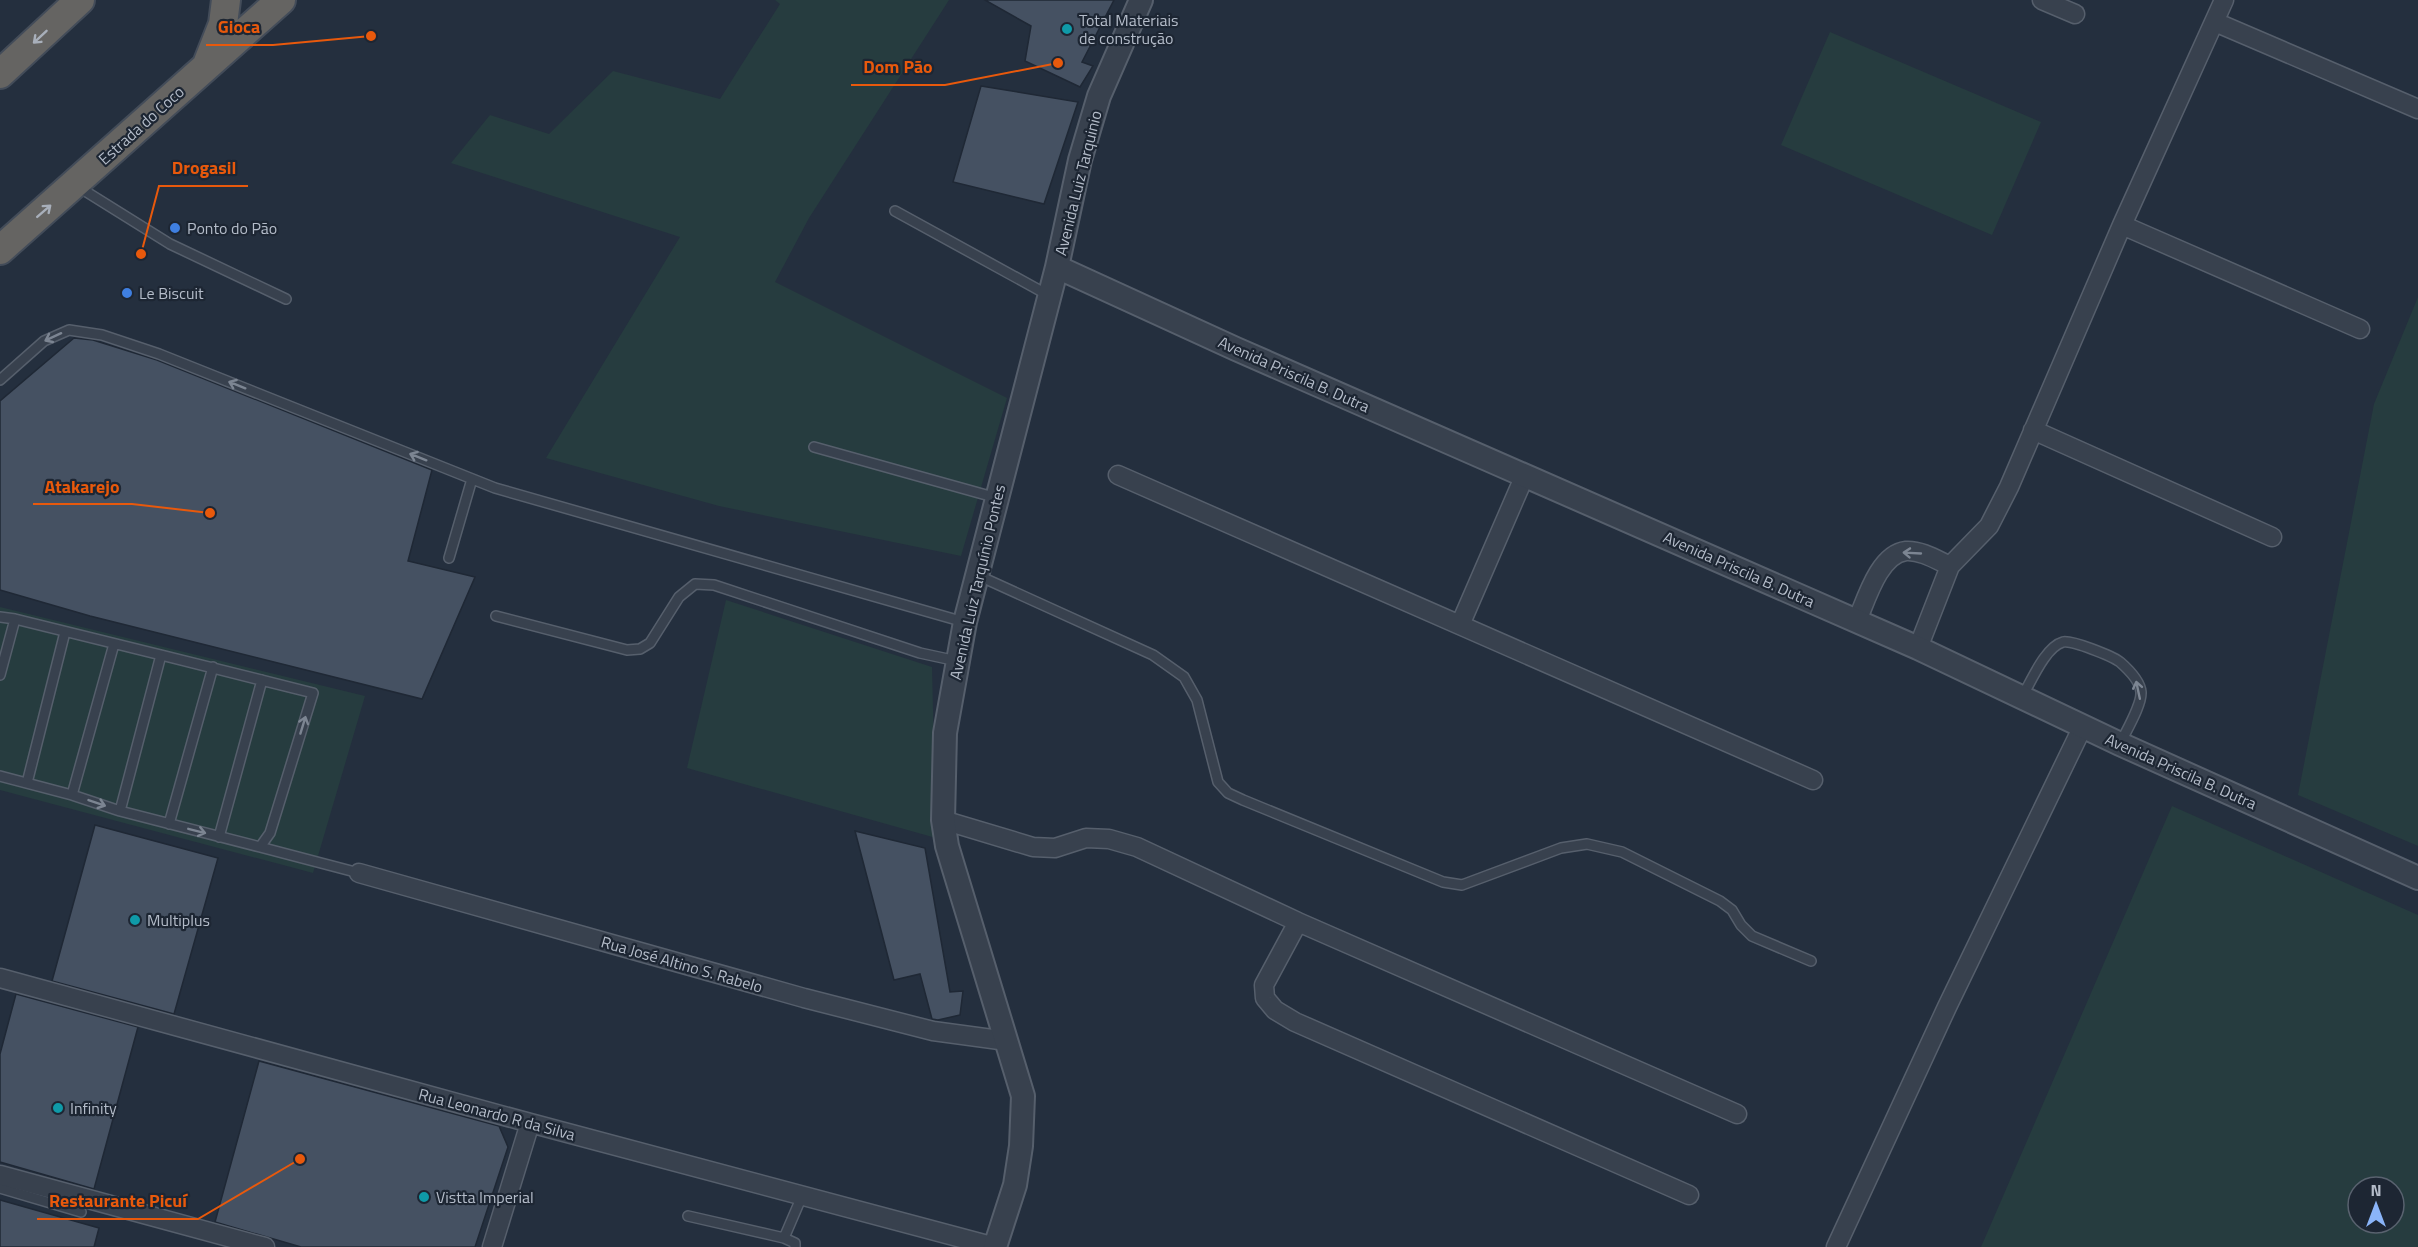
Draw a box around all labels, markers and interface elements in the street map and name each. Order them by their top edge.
place label: Total Materiais de construção [1079,8,1178,50]
callout: Gioca [206,9,273,45]
text: Gioca [218,13,260,40]
marker: Total Materiais de construção [1060,22,1074,36]
one-way arrow [33,30,48,44]
callout: Dom Pão [851,49,945,85]
text: Dom Pão [863,53,933,80]
street label: Estrada do Coco [93,80,189,170]
street label: Avenida Luiz Tarquinio [1048,108,1108,258]
callout: Drogasil [159,150,248,186]
text: Drogasil [172,154,236,181]
one-way arrow [36,204,51,218]
place label: Ponto do Pão [187,216,277,240]
marker: Ponto do Pão [168,221,182,235]
place label: Le Biscuit [139,281,204,305]
marker: Le Biscuit [120,286,134,300]
street label: Avenida Priscila B. Dutra [1214,330,1374,418]
one-way arrow [44,332,62,344]
one-way arrow [228,379,246,390]
one-way arrow [409,451,428,462]
callout: Atakarejo [33,468,132,504]
text: Atakarejo [45,473,119,500]
street label: Avenida Luiz Tarquínio Pontes [943,482,1011,682]
street label: Avenida Priscila B. Dutra [1659,525,1819,613]
one-way arrow [1903,547,1922,559]
one-way arrow [2132,681,2143,700]
one-way arrow [298,716,309,735]
street label: Avenida Priscila B. Dutra [2101,727,2261,815]
one-way arrow [87,799,106,810]
one-way arrow [187,825,206,837]
place label: Multiplus [147,908,210,932]
marker: Multiplus [128,913,142,927]
street label: Rua José Altino S. Rabelo [598,929,766,999]
street label: Rua Leonardo R da Silva [416,1082,578,1146]
place label: Infinity [70,1096,117,1120]
marker: Infinity [51,1101,65,1115]
north arrow [2346,1175,2406,1235]
text: N [2370,1178,2382,1202]
callout: Restaurante Picuí [37,1183,198,1219]
place label: Vistta Imperial [436,1185,534,1209]
text: Restaurante Picuí [49,1187,188,1214]
marker: Vistta Imperial [417,1190,431,1204]

